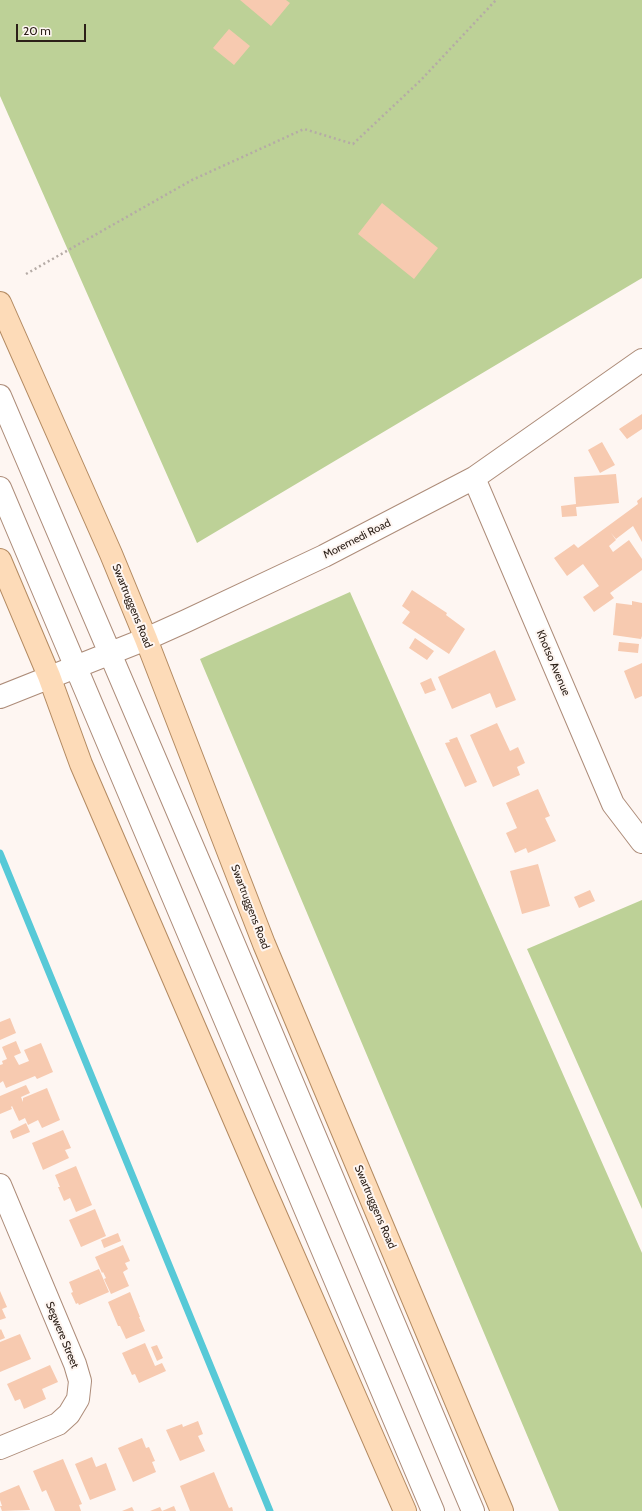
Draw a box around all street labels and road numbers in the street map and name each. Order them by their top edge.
street label: Moremedi Road [321,516,393,562]
street label: Swartruggens Road [109,562,155,650]
street label: Khotso Avenue [533,628,573,698]
street label: Swartruggens Road [228,863,272,951]
street label: Swartruggens Road [351,1163,399,1251]
street label: Segwere Street [43,1300,81,1370]

